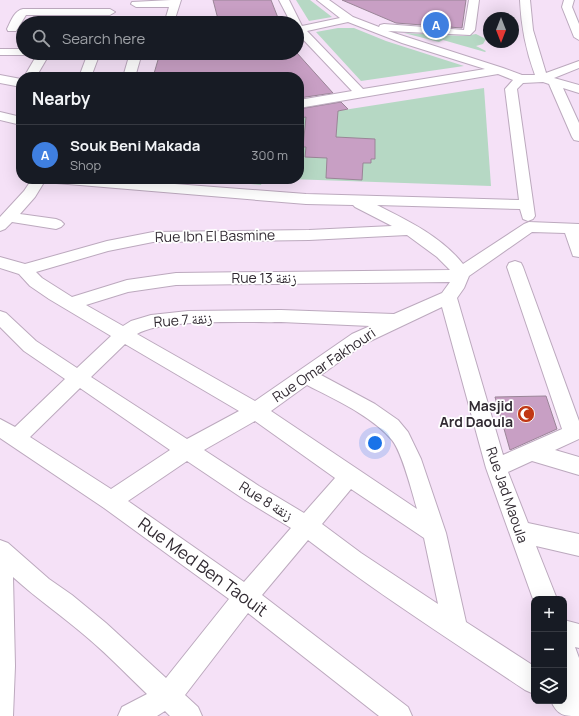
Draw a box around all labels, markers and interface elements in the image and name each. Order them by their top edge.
pin: A [423,10,449,40]
north arrow [483,12,519,48]
search box [16,16,304,60]
icon: search [30,27,52,49]
text: Search here [62,28,145,49]
text: Nearby [32,87,90,110]
text: Souk Beni Makada [70,135,201,156]
text: A [41,146,49,164]
text: 300 m [251,146,288,164]
text: Shop [70,156,101,174]
street label: Rue Ibn El Basmine [155,225,275,246]
street label: Rue 13 زنقة [231,268,297,287]
street label: Rue 7 زنقة [153,308,213,331]
street label: Rue Omar Fakhouri [268,323,379,406]
place label: Masjid Ard Daoula [439,396,513,431]
mosque icon: Masjid Ard Daoula [516,404,536,424]
your location [365,433,385,453]
street label: Rue Jad Maoula [482,444,533,546]
street label: Rue 8 زنقة [236,477,297,525]
street label: Rue Med Ben Taouit [134,512,273,621]
map controls [531,596,567,704]
button: + [531,596,567,632]
button: − [531,632,567,668]
button: layers [531,668,567,704]

